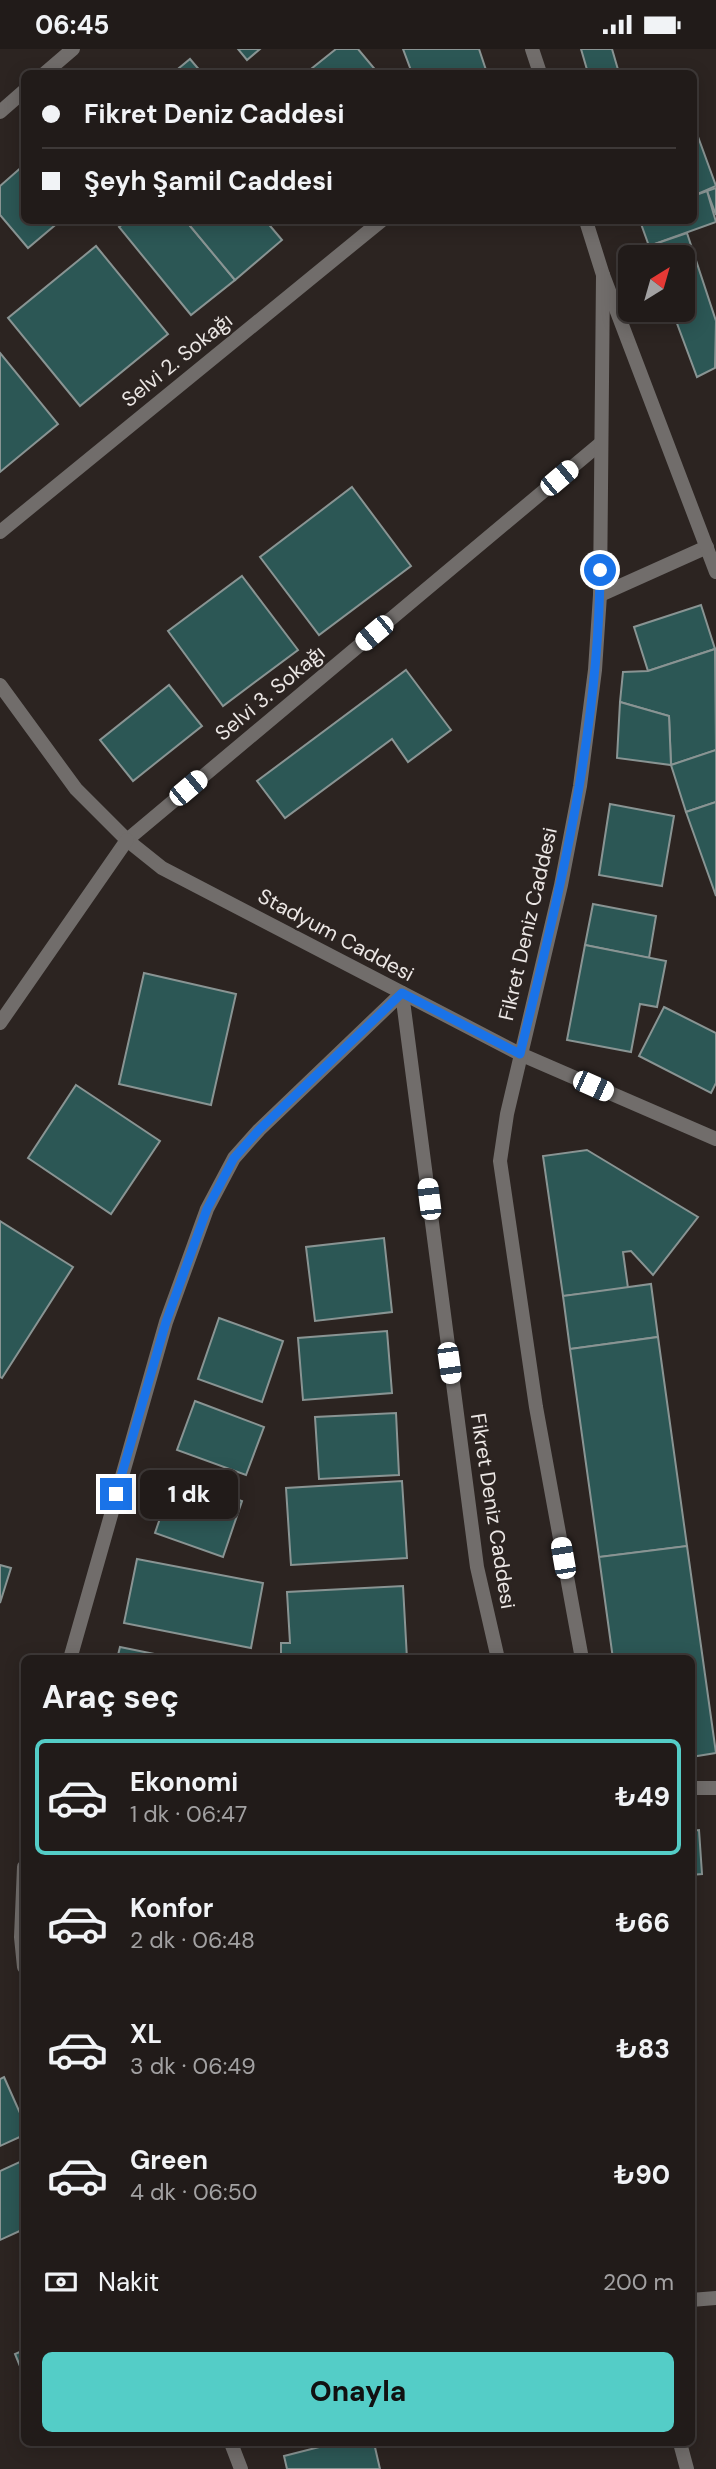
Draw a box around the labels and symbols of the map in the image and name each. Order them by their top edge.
north arrow [618,245,695,322]
street label: Selvi 2. Sokağı [116,307,238,413]
car [537,456,582,500]
route start [584,554,616,586]
car [352,611,397,655]
street label: Selvi 3. Sokağı [209,639,331,747]
car [166,766,211,810]
street label: Fikret Deniz Caddesi [492,825,564,1023]
street label: Stadyum Caddesi [253,882,419,988]
car [570,1068,617,1104]
car [417,1177,442,1221]
car [436,1341,463,1385]
street label: Fikret Deniz Caddesi [464,1411,522,1611]
callout: 1 dk [140,1469,238,1519]
route end [100,1478,132,1510]
car [550,1535,577,1581]

